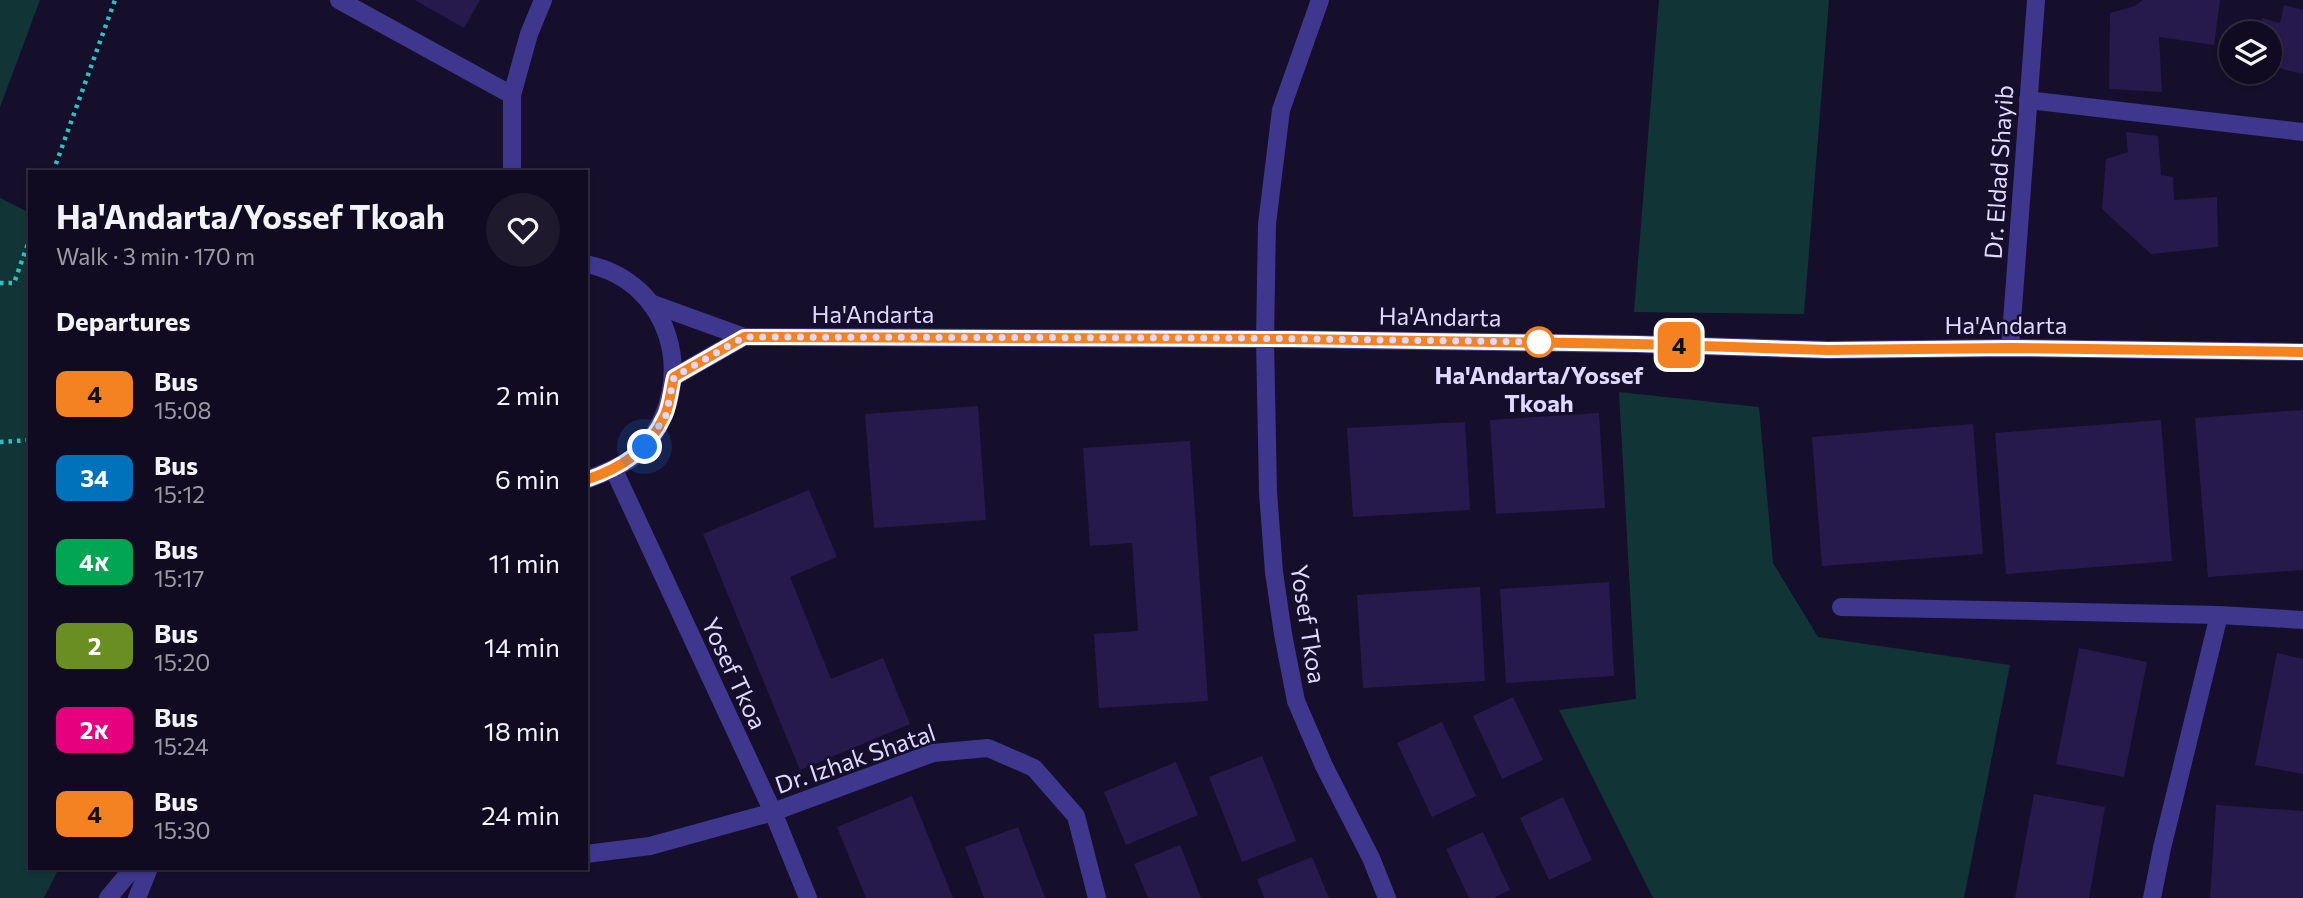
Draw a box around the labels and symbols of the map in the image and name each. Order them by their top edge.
street label: Dr. Eldad Shayib [1977,84,2019,260]
street label: Ha'Andarta [812,299,934,328]
street label: Ha'Andarta [1378,300,1502,332]
street label: Ha'Andarta [1945,310,2067,339]
line badge: 4 [1656,322,1702,368]
marker: Ha'Andarta/Yossef Tkoah [1524,327,1554,357]
place label: Ha'Andarta/Yossef Tkoah [1435,360,1644,417]
your location [627,429,662,464]
street label: Yosef Tkoa [1285,563,1333,685]
street label: Yosef Tkoa [697,613,773,733]
street label: Dr. Izhak Shatal [771,717,939,799]

